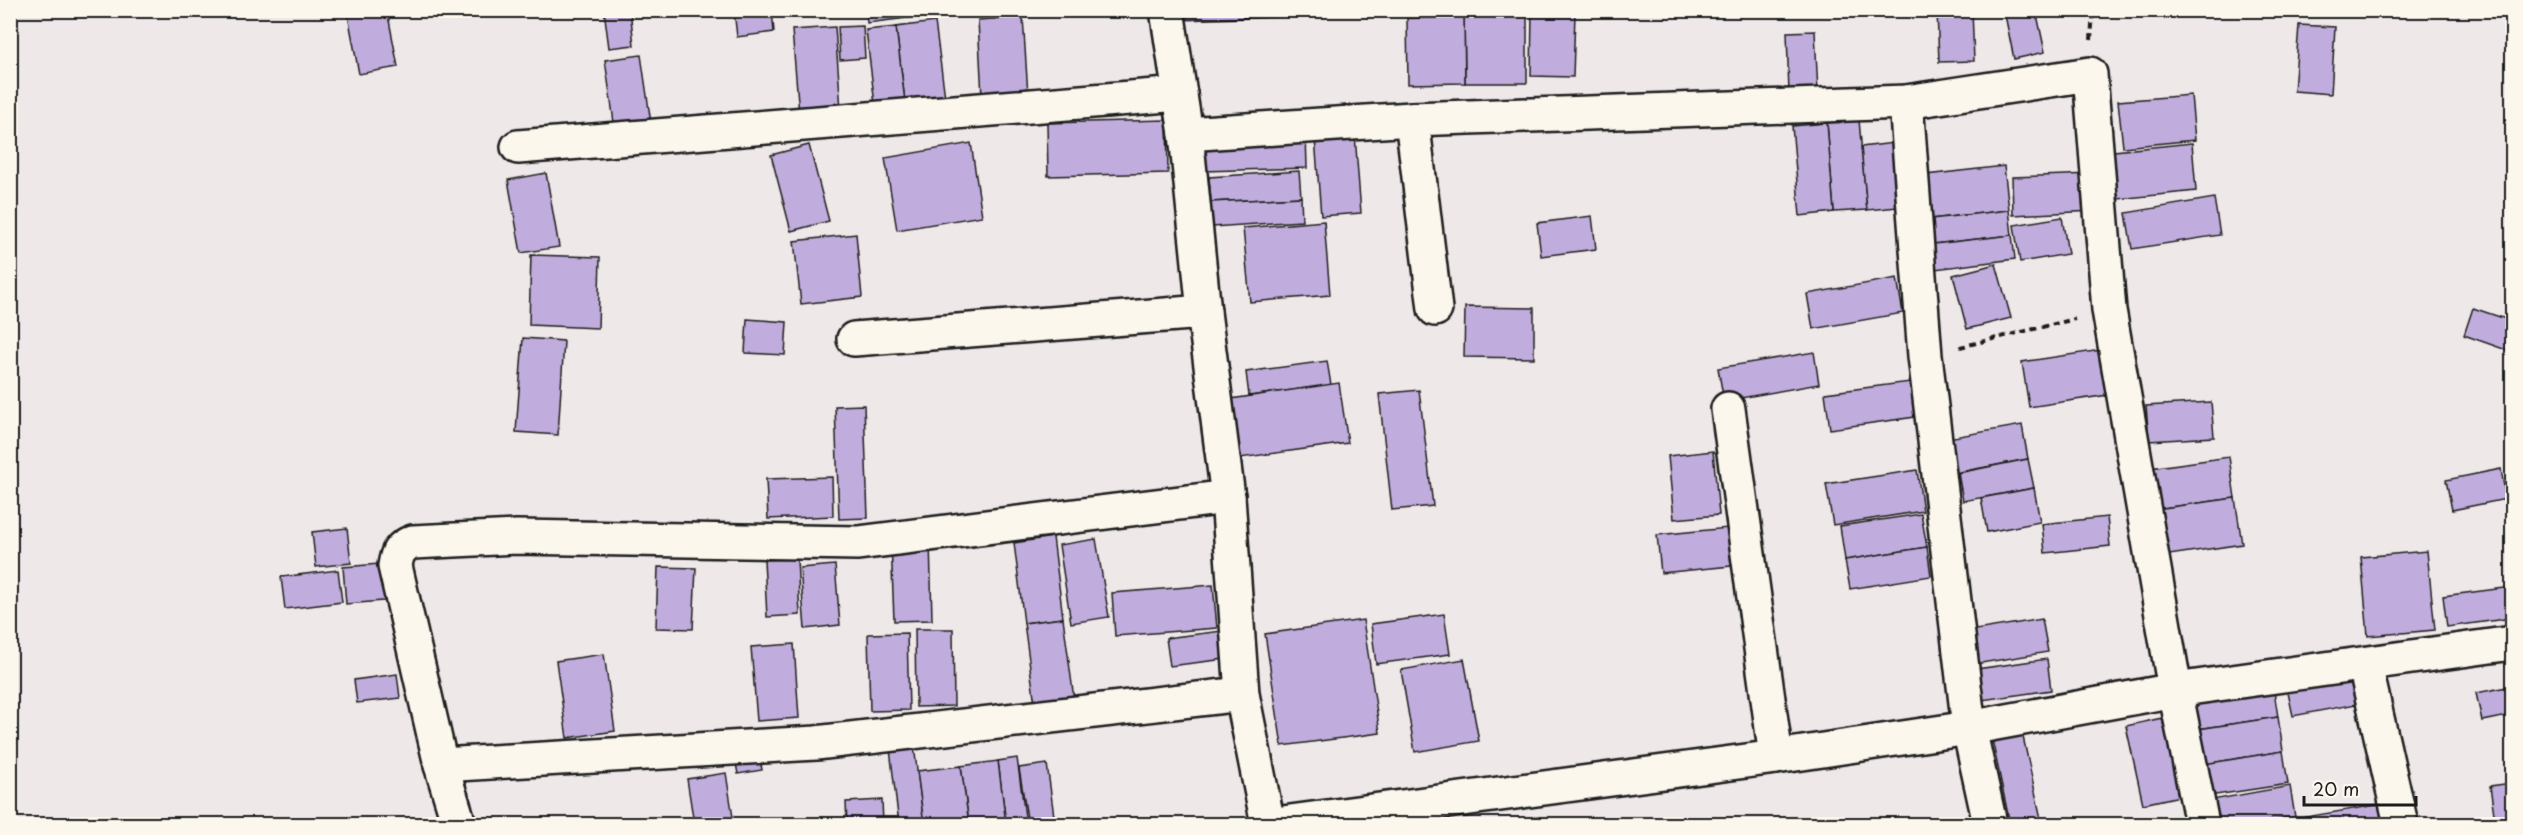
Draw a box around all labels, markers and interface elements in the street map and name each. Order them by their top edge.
scale bar [2304,769,2416,807]
text: 20 m [2313,775,2359,802]

